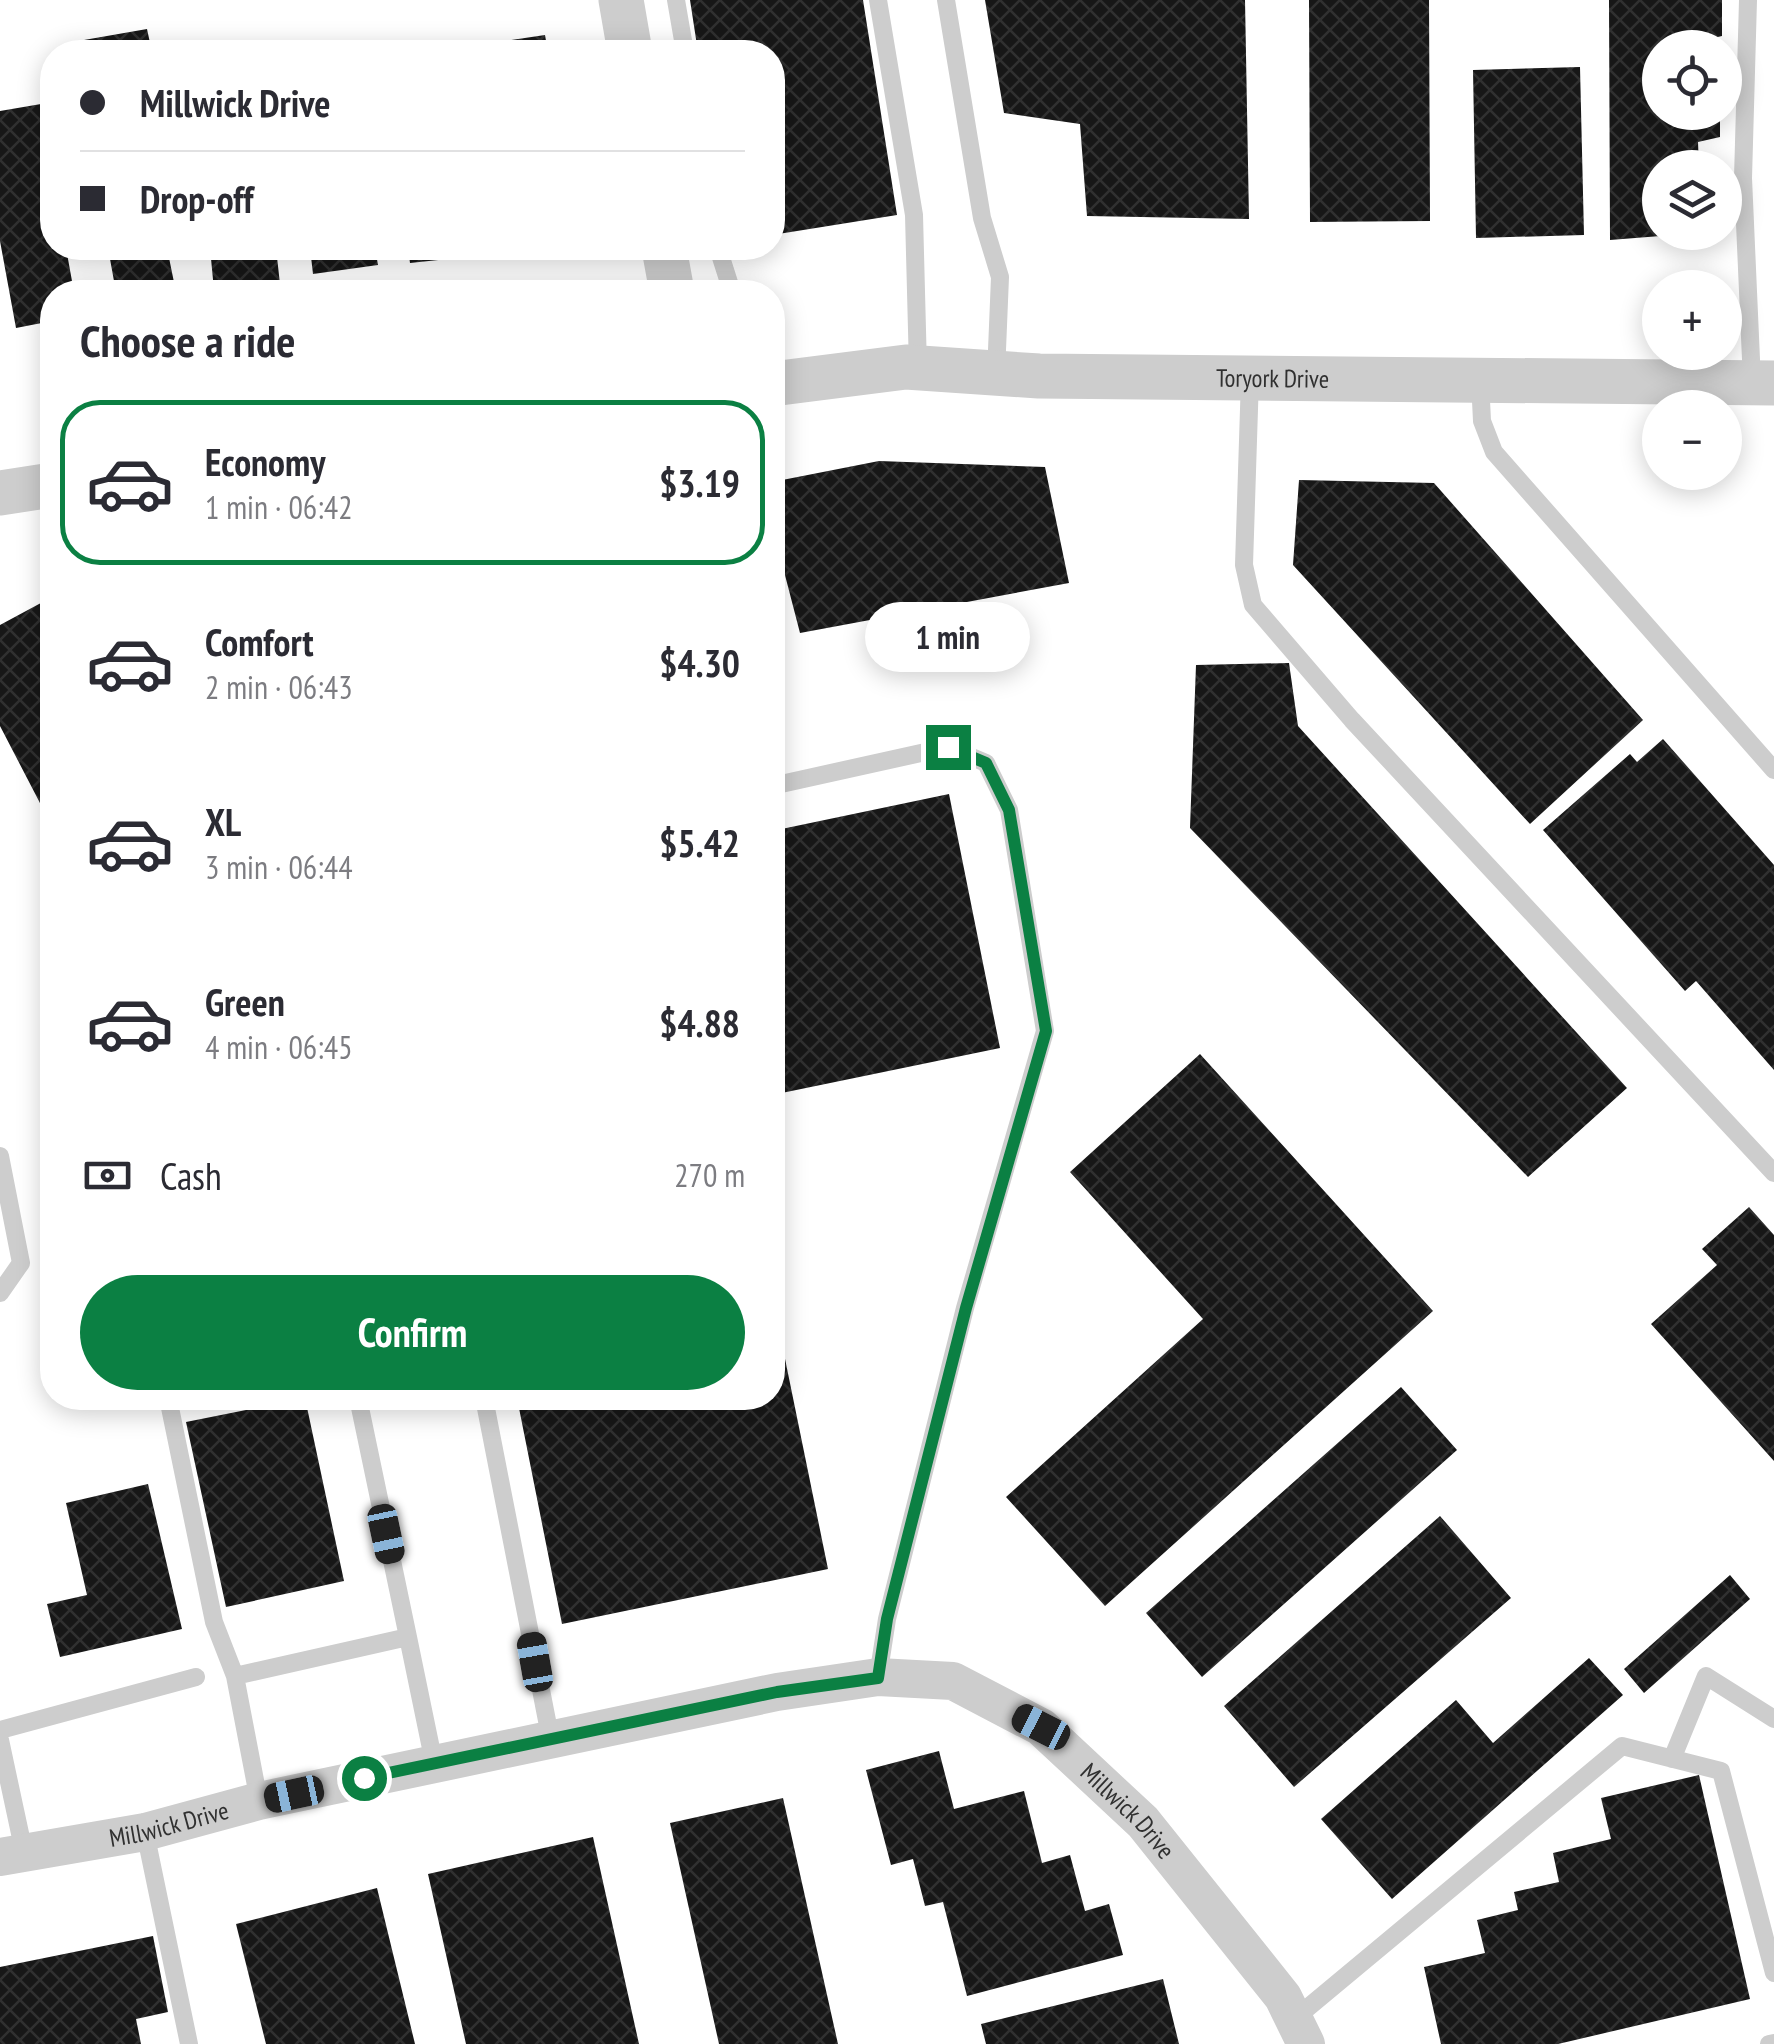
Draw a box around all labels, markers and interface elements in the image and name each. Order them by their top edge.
map controls [1642,30,1742,490]
button: locate [1642,30,1742,130]
text: Millwick Drive [140,78,330,127]
button: layers [1642,150,1742,250]
text: Drop-off [140,174,254,223]
button: + [1642,270,1742,370]
text: Choose a ride [80,311,295,369]
street label: Toryork Drive [1216,362,1329,395]
button: − [1642,390,1742,490]
text: Economy [205,437,325,486]
icon: car [85,438,175,528]
text: $3.19 [659,458,740,507]
text: 1 min · 06:42 [205,486,353,528]
callout: 1 min [866,602,1030,672]
text: 1 min [915,616,980,658]
text: Comfort [205,617,314,666]
icon: car [85,618,175,708]
text: $4.30 [659,638,740,687]
text: 2 min · 06:43 [205,666,353,708]
route end [926,725,971,770]
text: XL [205,797,241,846]
icon: car [85,798,175,888]
text: $5.42 [659,818,740,867]
text: 3 min · 06:44 [205,846,353,888]
text: Green [205,977,285,1026]
icon: car [85,978,175,1068]
text: $4.88 [659,998,740,1047]
text: 4 min · 06:45 [205,1026,353,1068]
icon: cash [80,1148,135,1203]
text: Cash [160,1151,222,1200]
text: 270 m [674,1154,745,1196]
button: Confirm [80,1275,745,1390]
car [365,1502,407,1566]
car [515,1630,555,1694]
car [1007,1700,1075,1754]
route start [342,1756,387,1801]
street label: Millwick Drive [1074,1756,1182,1865]
car [262,1773,326,1815]
street label: Millwick Drive [107,1794,232,1854]

